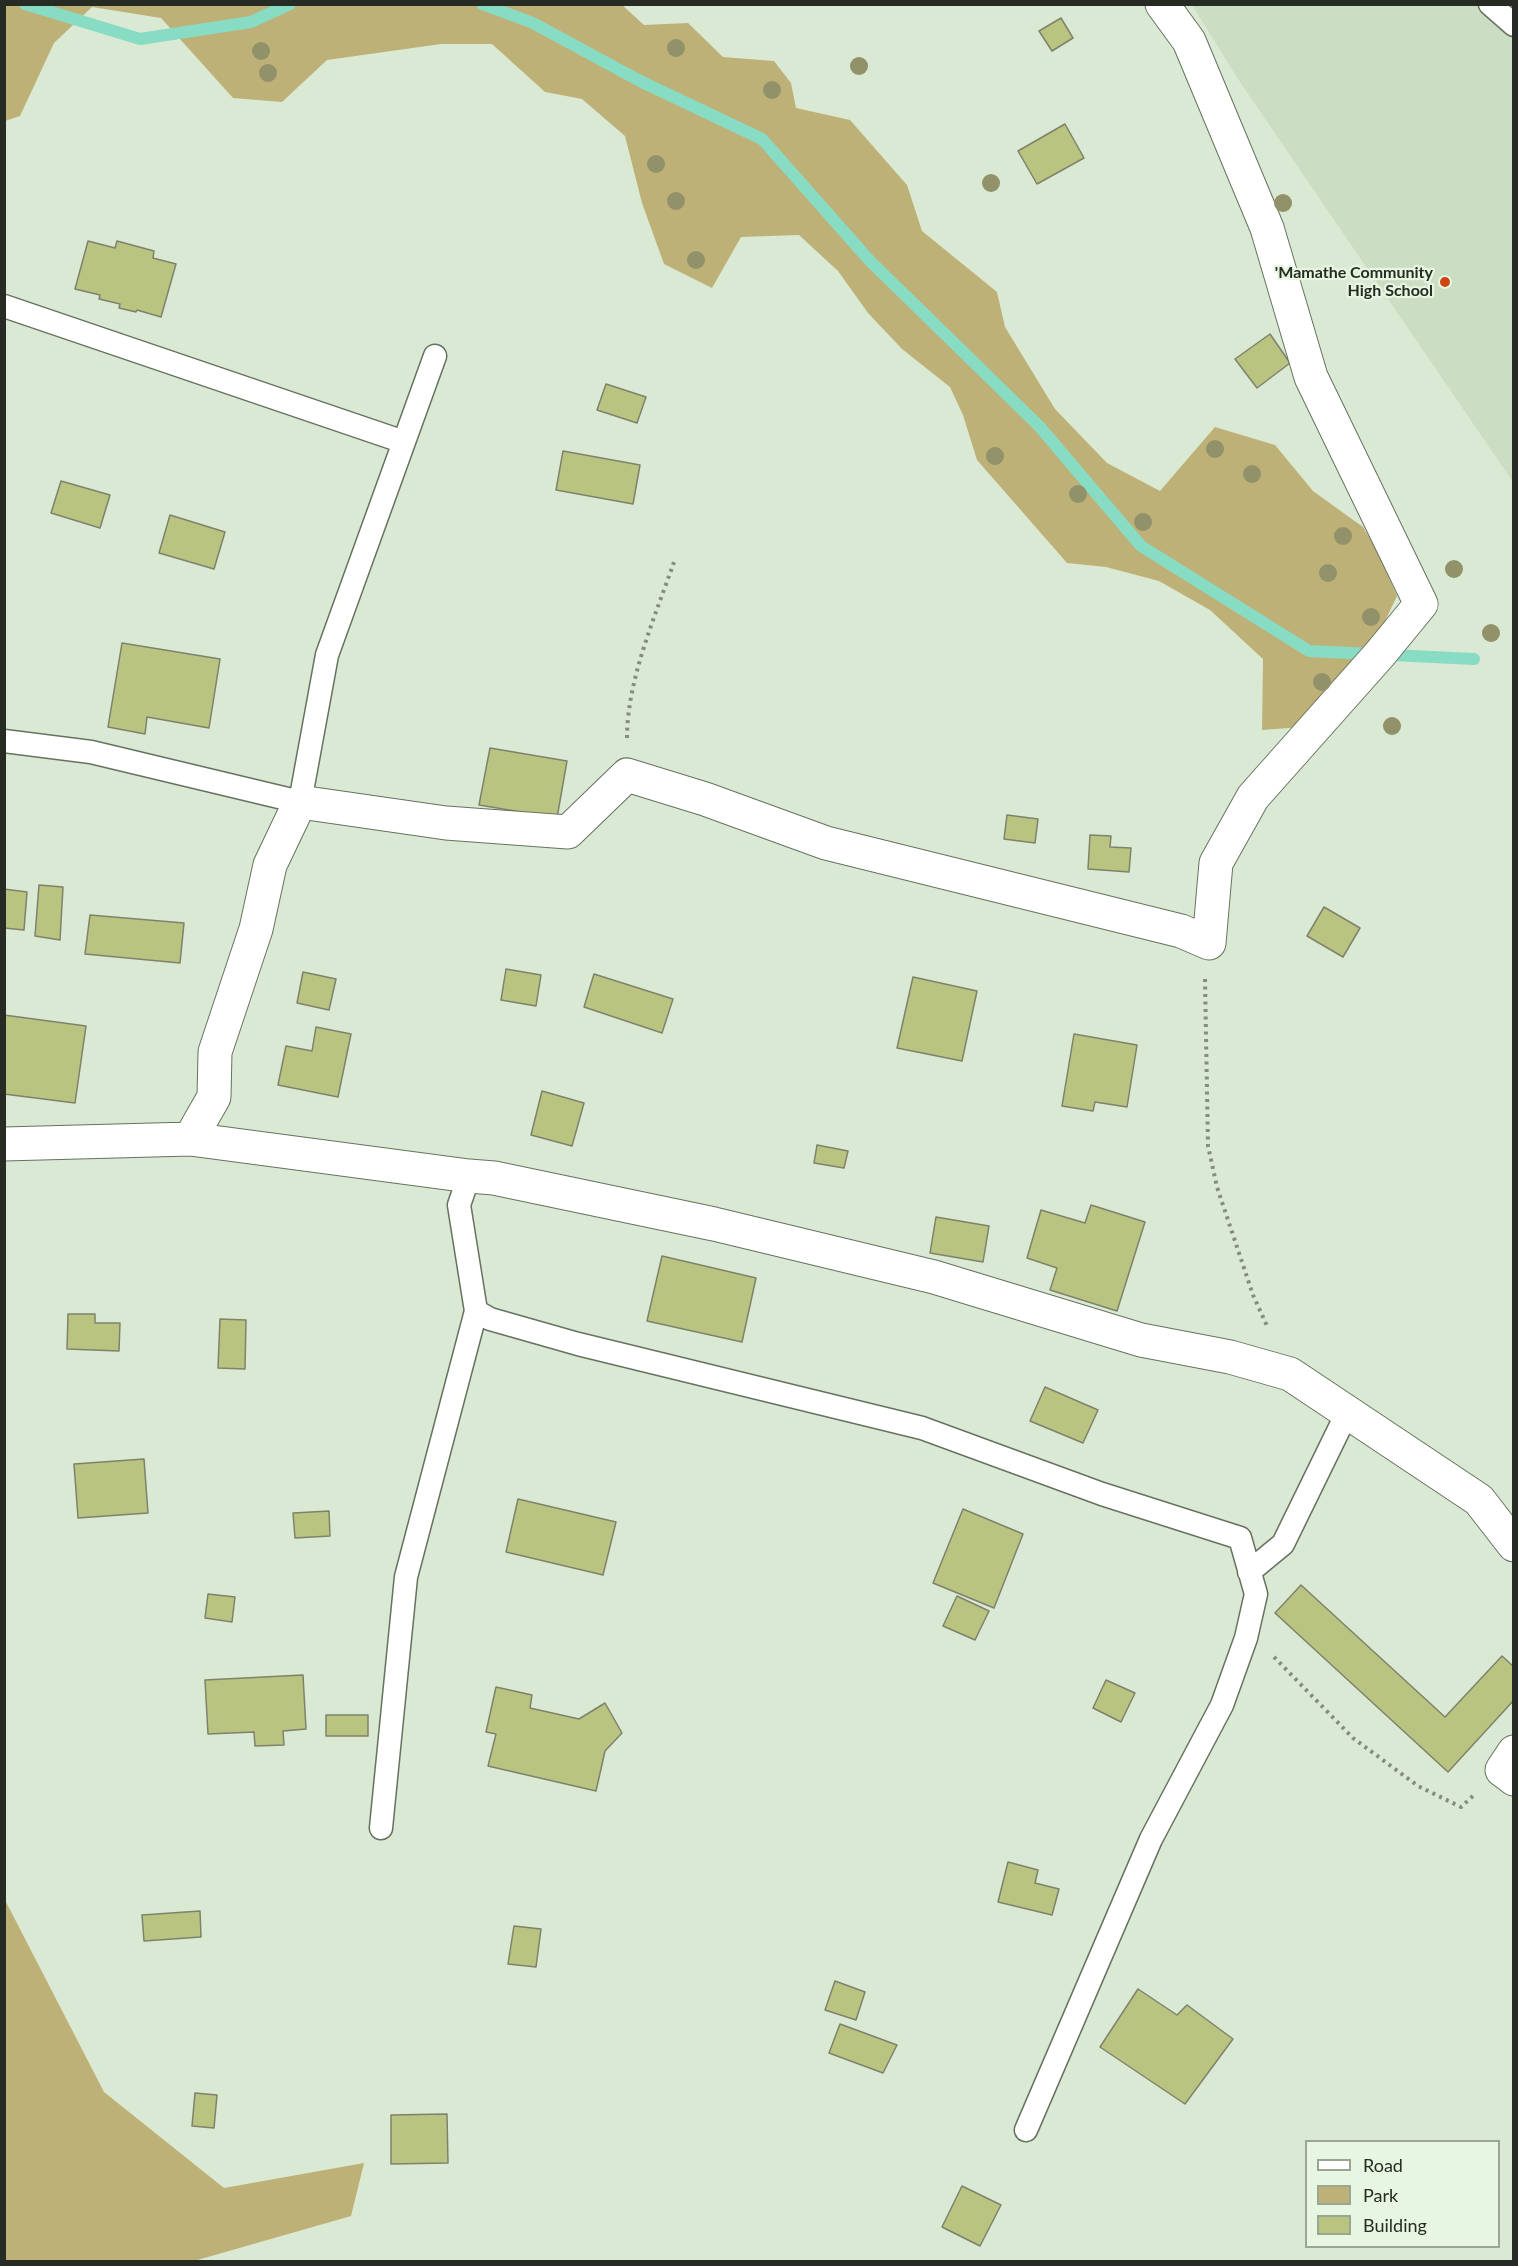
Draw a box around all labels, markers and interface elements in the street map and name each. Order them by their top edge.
place label: 'Mamathe Community High School [1275,263,1433,301]
marker: 'Mamathe Community High School [1438,275,1452,289]
legend [1305,2140,1500,2248]
text: Road [1363,2154,1403,2176]
text: Park [1363,2184,1398,2206]
text: Building [1363,2214,1427,2236]

